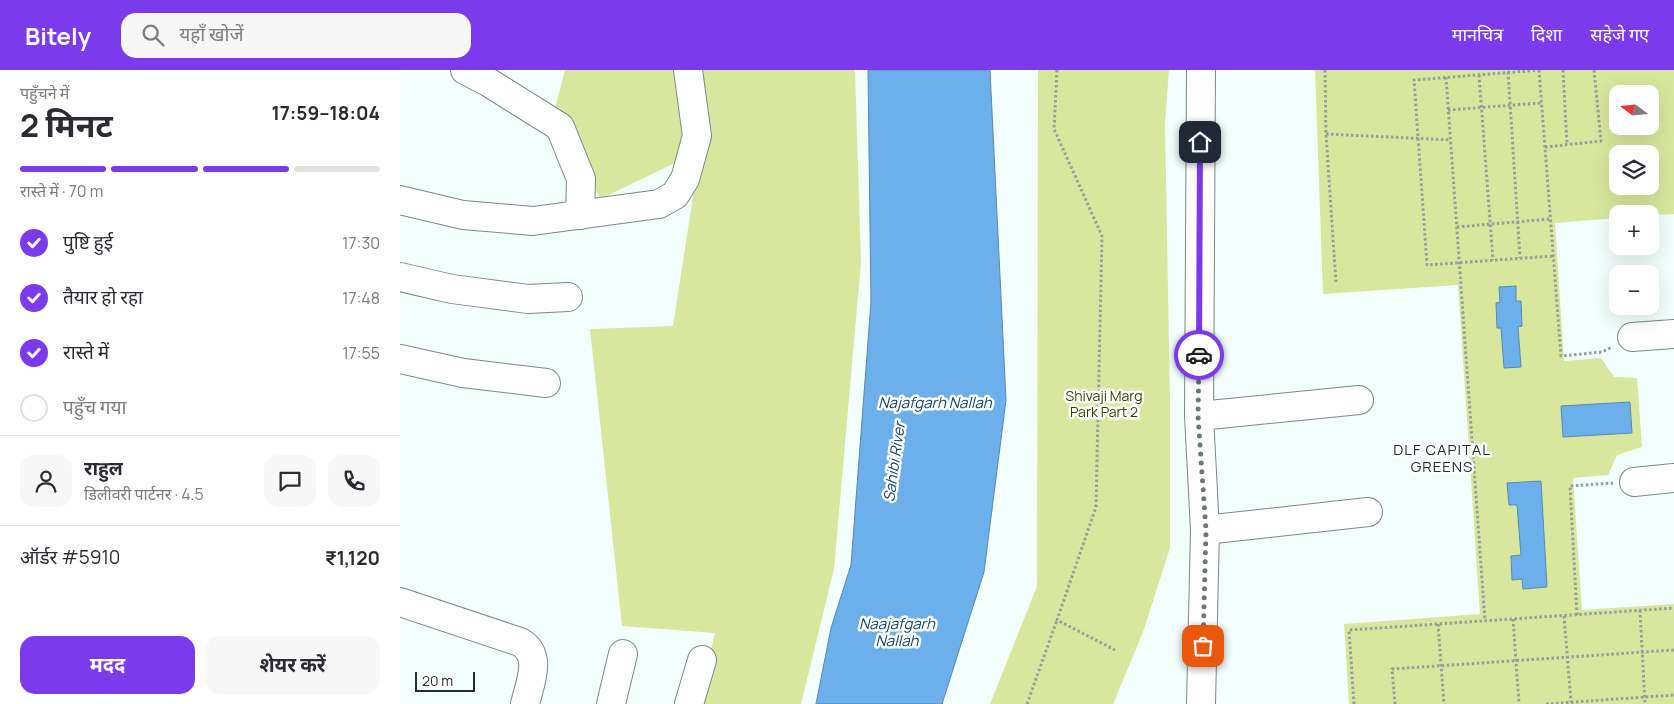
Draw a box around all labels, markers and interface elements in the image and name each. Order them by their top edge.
search box [121,13,471,58]
text: Bitely [25,19,91,52]
icon: search [139,21,167,49]
text: यहाँ खोजें [179,21,244,47]
text: मानचित्र [1452,22,1503,46]
text: दिशा [1531,22,1562,46]
text: सहेजे गए [1590,22,1649,46]
text: पहुँचने में [20,82,69,104]
north arrow [1609,85,1659,135]
map controls [1609,85,1659,315]
text: 17:59–18:04 [271,100,380,126]
text: 2 मिनट [20,103,113,147]
pin [1179,121,1221,163]
icon: home [1186,128,1214,156]
button: layers [1609,145,1659,195]
text: रास्ते में · 70 m [20,180,103,202]
button: + [1609,205,1659,255]
icon: check [20,229,48,257]
text: पुष्टि हुई [63,229,113,255]
text: 17:30 [342,232,380,254]
button: − [1609,265,1659,315]
icon: check [20,284,48,312]
text: तैयार हो रहा [63,284,143,310]
text: 17:48 [342,287,380,309]
courier [1174,330,1224,380]
icon: check [20,339,48,367]
text: रास्ते में [63,339,109,365]
icon: car [1185,341,1213,369]
text: 17:55 [342,342,380,364]
park label: Shivaji Marg Park Part 2 [1066,386,1142,421]
water label: Najafgarh Nallah [878,392,993,413]
text: पहुँच गया [63,394,126,420]
water label: Sahibi River [878,418,910,503]
district label: DLF CAPITAL GREENS [1393,439,1491,477]
button: person [20,455,72,507]
text: राहुल [84,455,123,481]
button: chat [264,455,316,507]
button: phone [328,455,380,507]
text: डिलीवरी पार्टनर · 4.5 [84,483,204,505]
text: ऑर्डर #5910 [20,544,120,570]
text: ₹1,120 [325,545,380,571]
water label: Naajafgarh Nallah [859,613,936,651]
pin [1182,625,1224,667]
icon: bag [1189,632,1217,660]
button: मदद [20,636,195,694]
button: शेयर करें [205,636,380,694]
scale bar [415,669,475,692]
text: 20 m [422,671,453,690]

